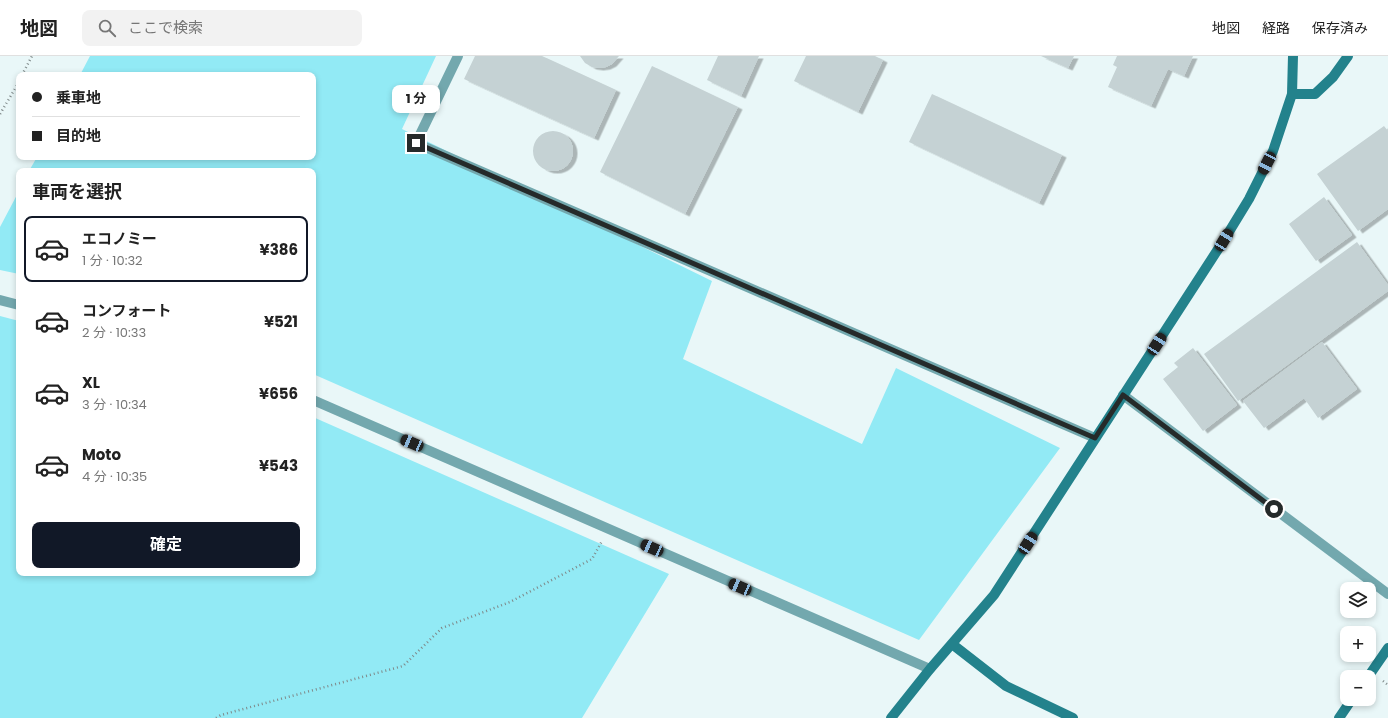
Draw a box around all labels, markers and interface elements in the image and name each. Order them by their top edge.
search box [82,10,362,46]
text: 地図 [20,15,58,42]
icon: search [96,17,118,39]
text: ここで検索 [128,17,203,38]
text: 地図 [1212,18,1240,38]
text: 経路 [1262,18,1290,38]
text: 保存済み [1312,18,1368,38]
callout: 1 分 [392,85,440,113]
text: 乗車地 [56,87,101,108]
text: 1 分 [406,89,426,108]
text: 目的地 [56,125,101,146]
route end [407,134,425,152]
car [1256,150,1278,176]
text: 車両を選択 [32,179,122,204]
car [1213,227,1235,253]
text: エコノミー [82,228,157,249]
icon: car [34,231,70,267]
text: ¥386 [260,239,298,260]
text: 1 分 · 10:32 [82,251,143,270]
text: コンフォート [82,300,172,321]
icon: car [34,303,70,339]
text: ¥521 [264,311,298,332]
text: 2 分 · 10:33 [82,323,146,342]
car [1145,331,1169,357]
text: XL [82,372,100,393]
icon: car [34,375,70,411]
text: ¥656 [259,383,298,404]
text: 3 分 · 10:34 [82,395,147,414]
car [399,433,425,453]
text: Moto [82,444,121,465]
icon: car [34,447,70,483]
text: ¥543 [259,455,298,476]
text: 4 分 · 10:35 [82,467,147,486]
route start [1265,500,1283,518]
button: 確定 [32,522,300,568]
car [1016,530,1040,556]
car [639,538,665,558]
car [727,577,753,597]
map controls [1340,582,1376,706]
button: layers [1340,582,1376,618]
button: + [1340,626,1376,662]
button: − [1340,670,1376,706]

